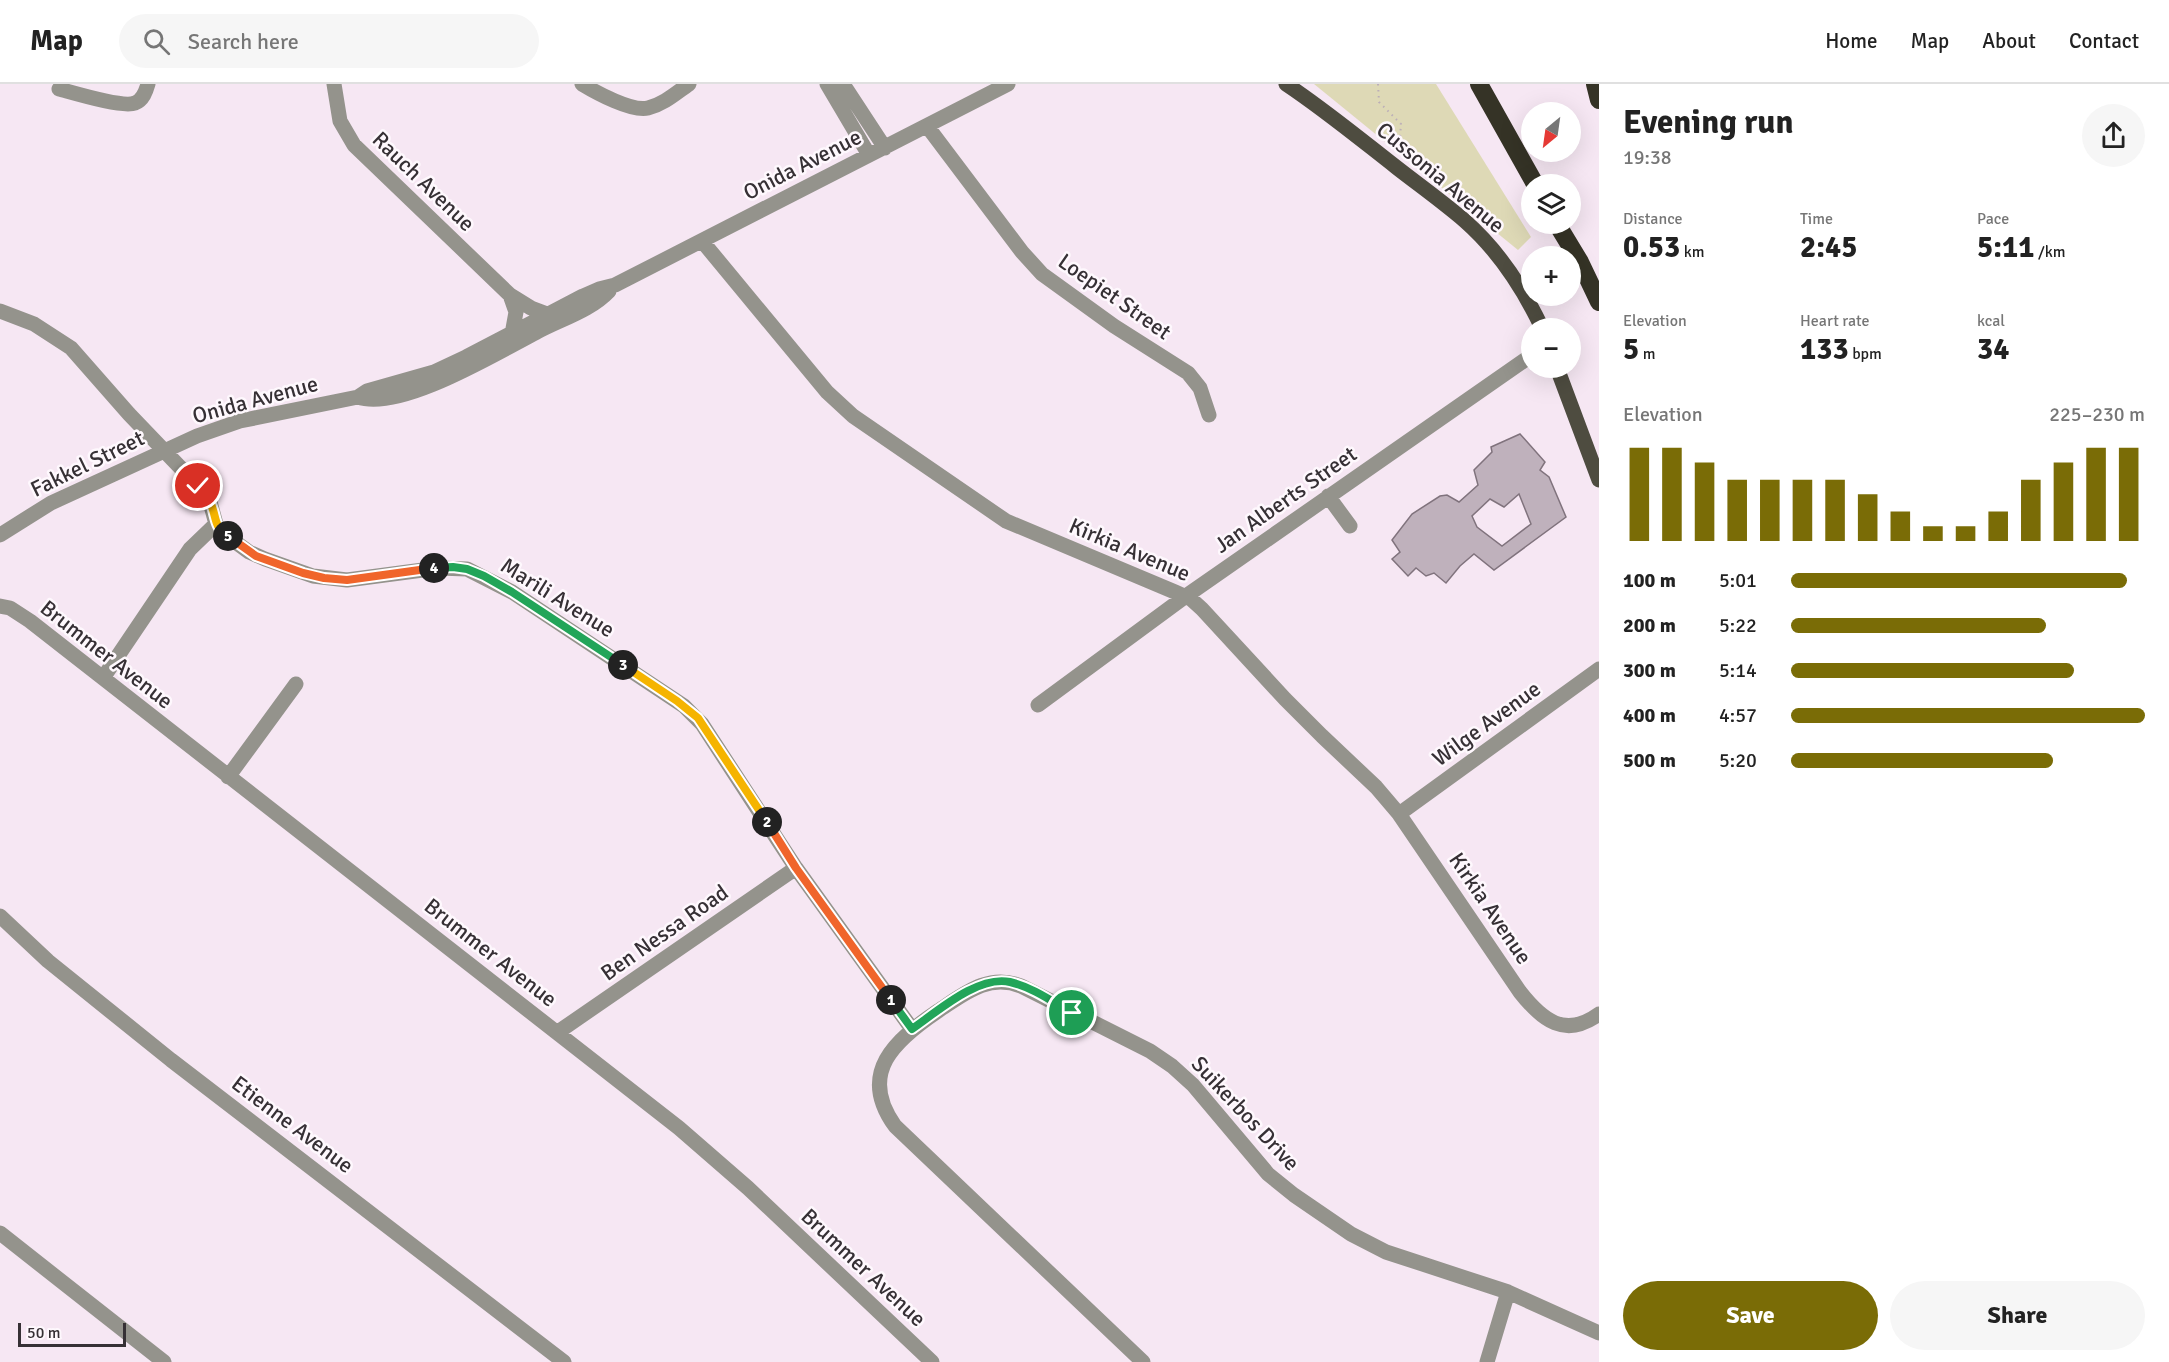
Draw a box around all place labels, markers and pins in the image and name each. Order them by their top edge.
pin [172,460,223,511]
pin: 5 [213,521,243,551]
pin: 4 [419,553,449,583]
pin: 3 [608,650,638,680]
pin: 2 [752,807,782,837]
pin: 1 [876,985,906,1015]
pin [1046,987,1097,1038]

